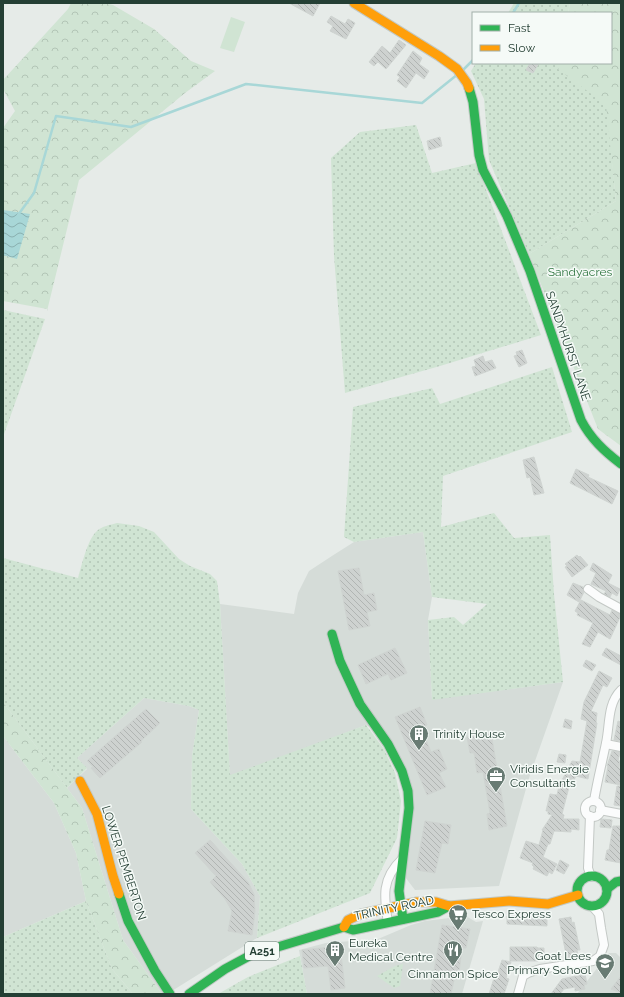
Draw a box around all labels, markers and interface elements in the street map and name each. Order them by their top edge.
legend [472,12,612,64]
text: Fast [508,21,531,35]
text: Slow [508,41,535,55]
park label: Sandyacres [548,265,613,279]
street label: SANDYHURST LANE [543,289,593,403]
building icon: Trinity House [408,723,430,751]
place label: Trinity House [433,727,505,741]
place label: Viridis Energie Consultants [510,762,589,790]
office icon: Viridis Energie Consultants [485,765,507,793]
street label: LOWER PEMBERTON [99,804,149,922]
street label: TRINITY ROAD [353,893,436,923]
supermarket icon: Tesco Express [447,903,469,931]
place label: Tesco Express [472,907,551,921]
place label: Eureka Medical Centre [349,936,433,964]
building icon: Eureka Medical Centre [324,939,346,967]
restaurant icon: Cinnamon Spice [442,939,464,967]
road number: A251 [245,942,279,960]
place label: Goat Lees Primary School [507,949,592,977]
school or university icon: Goat Lees Primary School [594,952,616,980]
place label: Cinnamon Spice [408,967,498,981]

